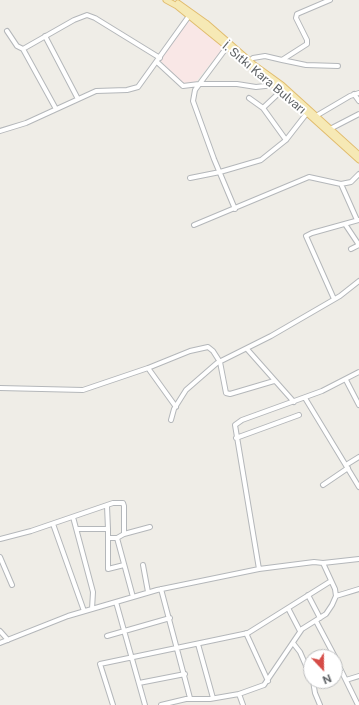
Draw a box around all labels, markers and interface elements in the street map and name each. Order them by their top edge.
street label: İ. Sıtkı Kara Bulvarı [219,39,309,117]
north arrow [303,649,343,689]
text: N [321,672,333,686]

